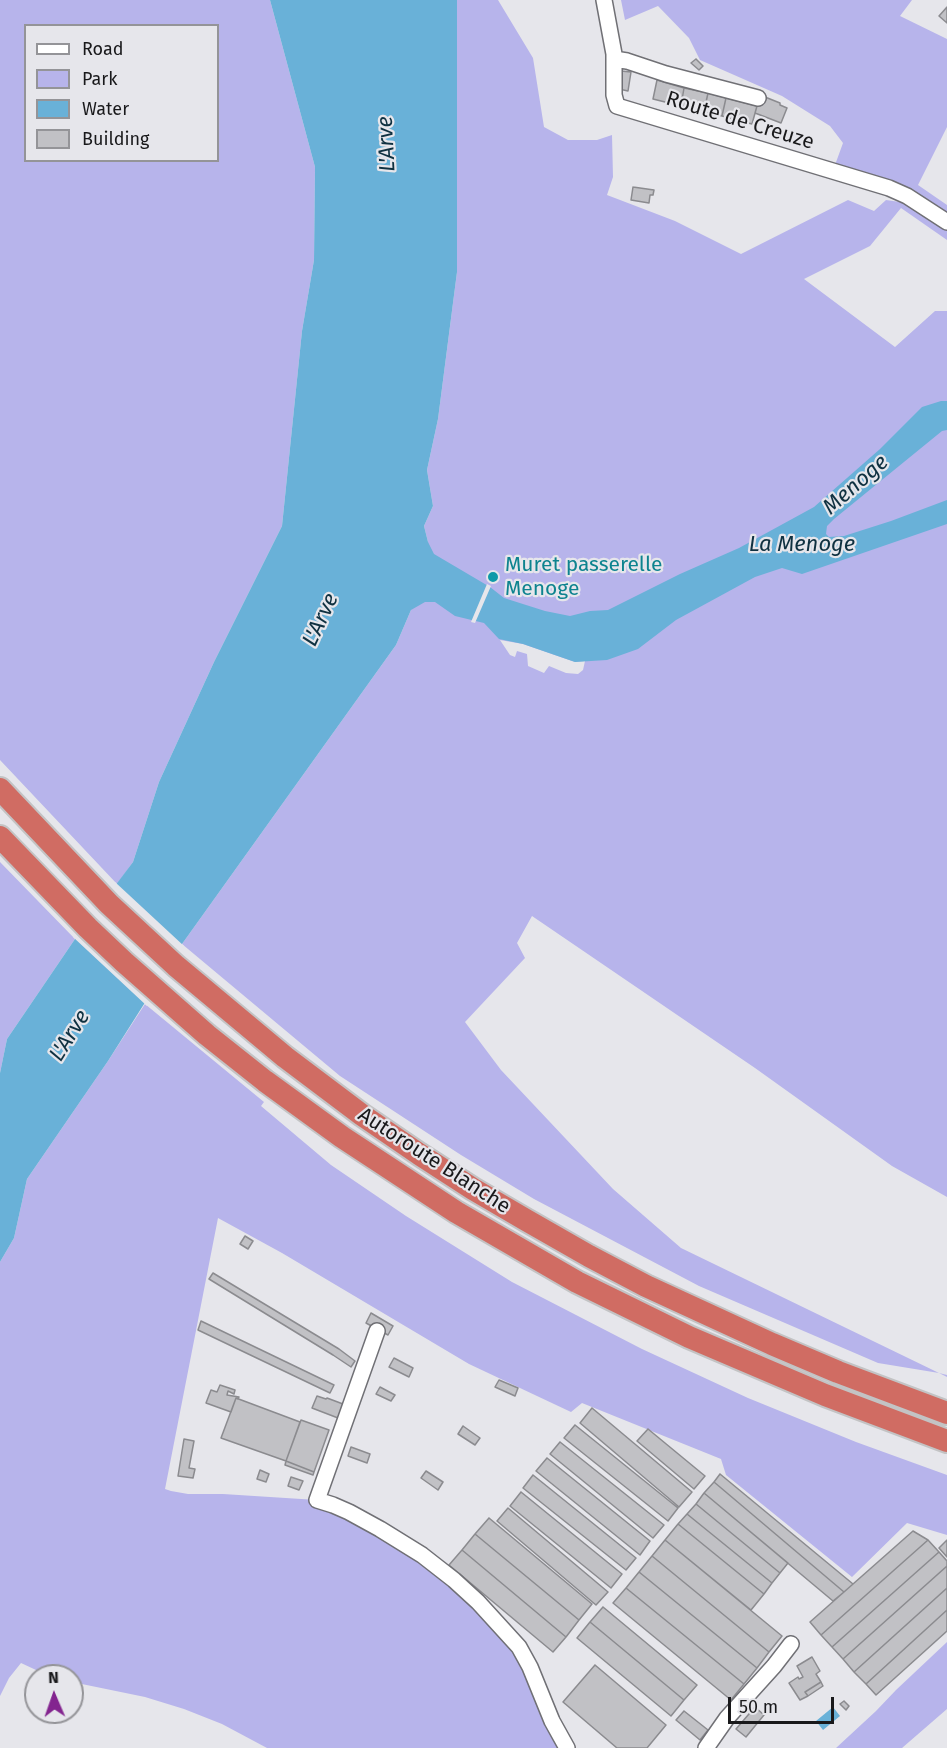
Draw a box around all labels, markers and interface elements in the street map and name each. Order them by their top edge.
legend [24,24,219,162]
text: Road [82,38,124,60]
text: Park [82,68,117,90]
street label: Route de Creuze [663,86,817,156]
text: Water [82,98,129,120]
water label: L'Arve [372,116,402,172]
text: Building [82,128,149,150]
water label: Menoge [818,449,894,521]
water label: La Menoge [749,532,855,558]
place label: Muret passerelle Menoge [505,552,663,602]
marker: Muret passerelle Menoge [486,570,500,584]
water label: L'Arve [297,589,345,651]
water label: L'Arve [44,1005,96,1067]
street label: Autoroute Blanche [353,1102,515,1220]
north arrow [24,1664,84,1724]
text: N [48,1668,59,1687]
scale bar [731,1685,838,1723]
text: 50 m [739,1696,778,1718]

